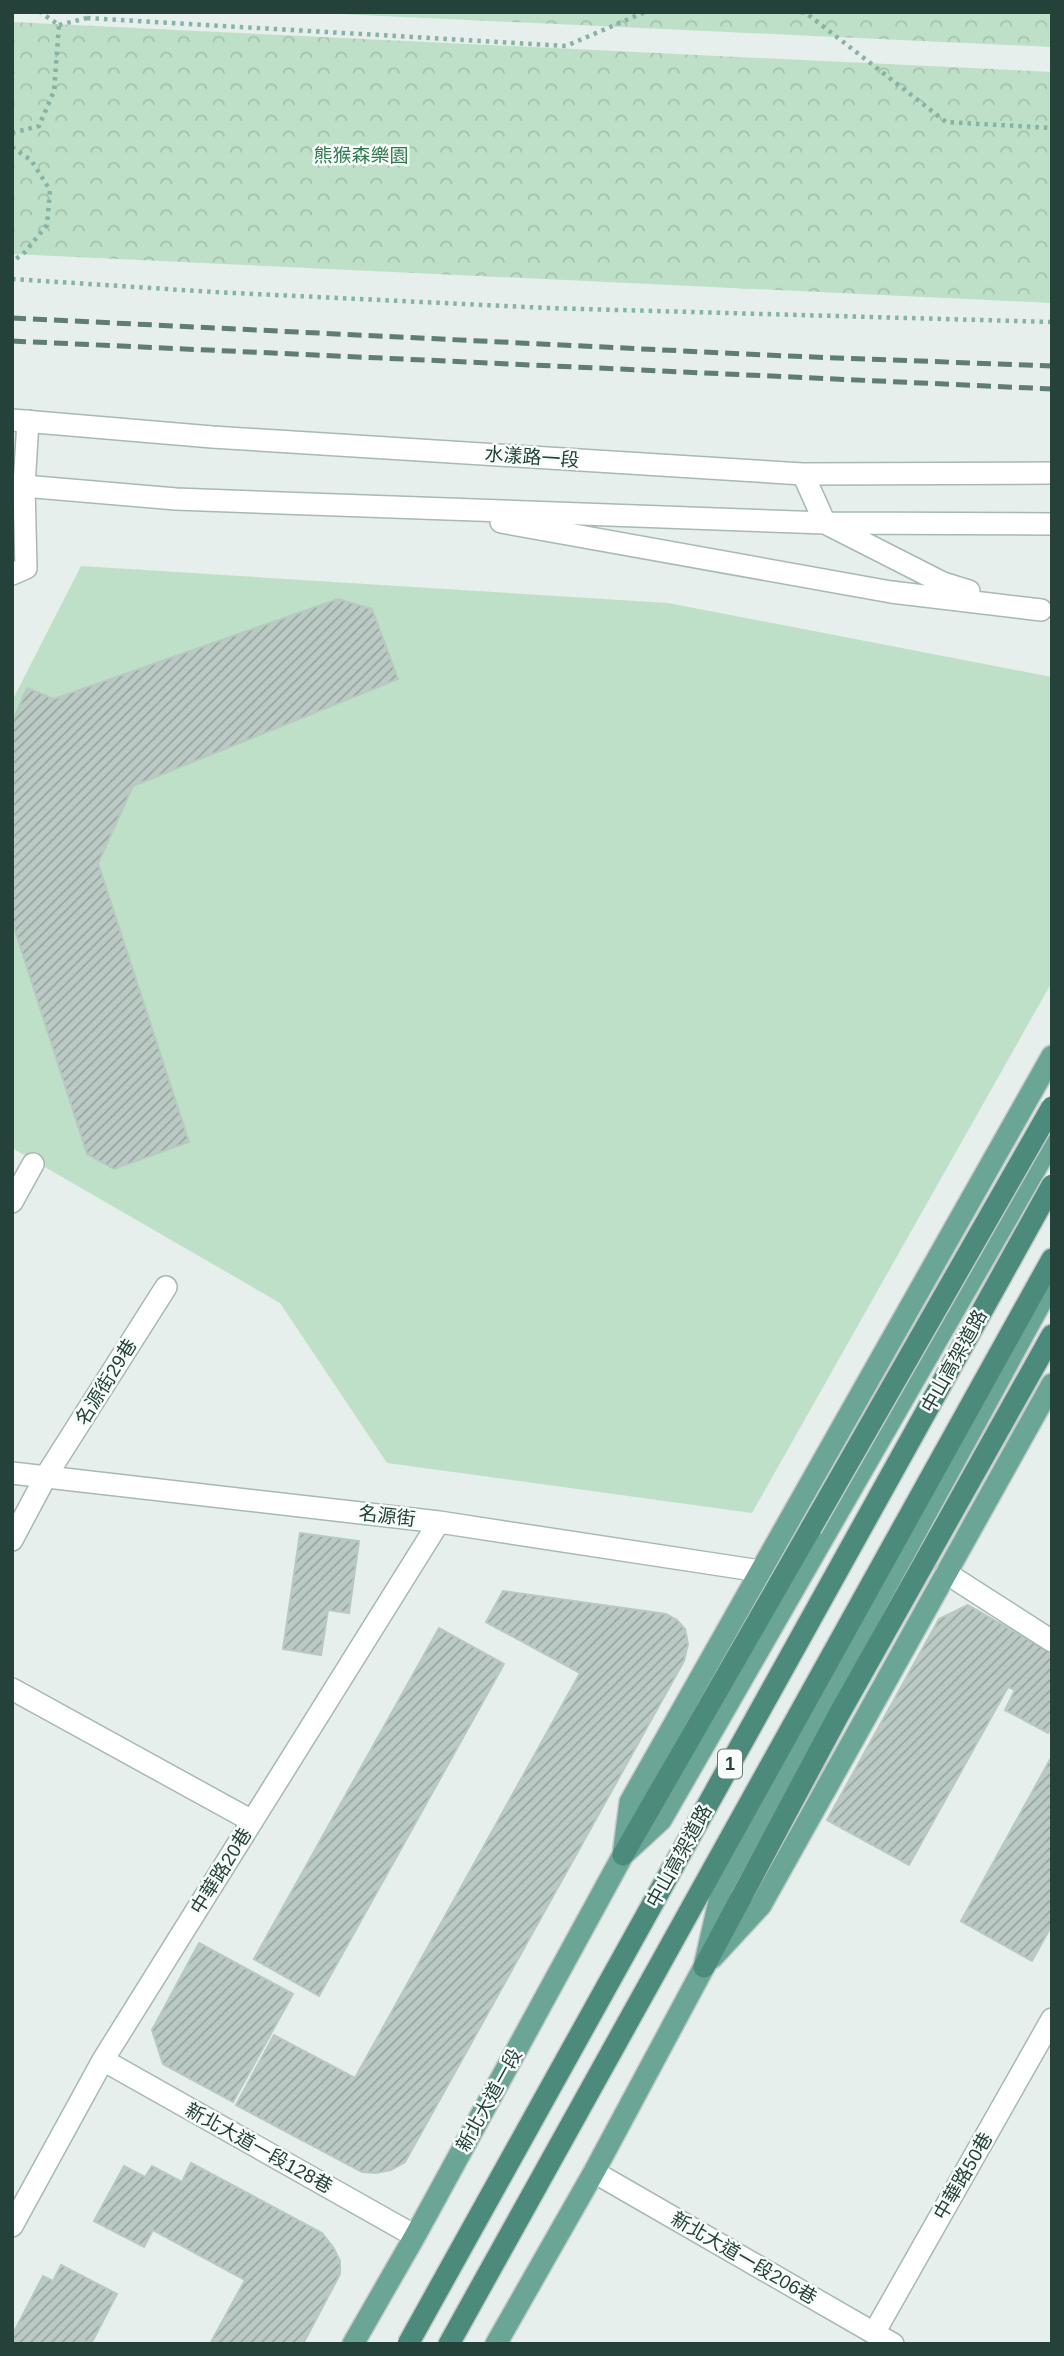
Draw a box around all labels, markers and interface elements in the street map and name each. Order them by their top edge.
park label: 熊猴森樂園 [313,145,409,166]
street label: 水漾路一段 [484,443,580,471]
street label: 中山高架道路 [917,1306,991,1416]
street label: 名源街29巷 [71,1335,141,1429]
street label: 名源街 [357,1502,417,1530]
road number: 1 [718,1750,742,1778]
street label: 中山高架道路 [642,1801,716,1911]
street label: 中華路20巷 [186,1824,256,1918]
street label: 新北大道一段 [452,2045,526,2155]
street label: 新北大道一段128巷 [182,2099,336,2197]
street label: 中華路50巷 [930,2129,996,2223]
street label: 新北大道一段206巷 [667,2208,821,2308]

